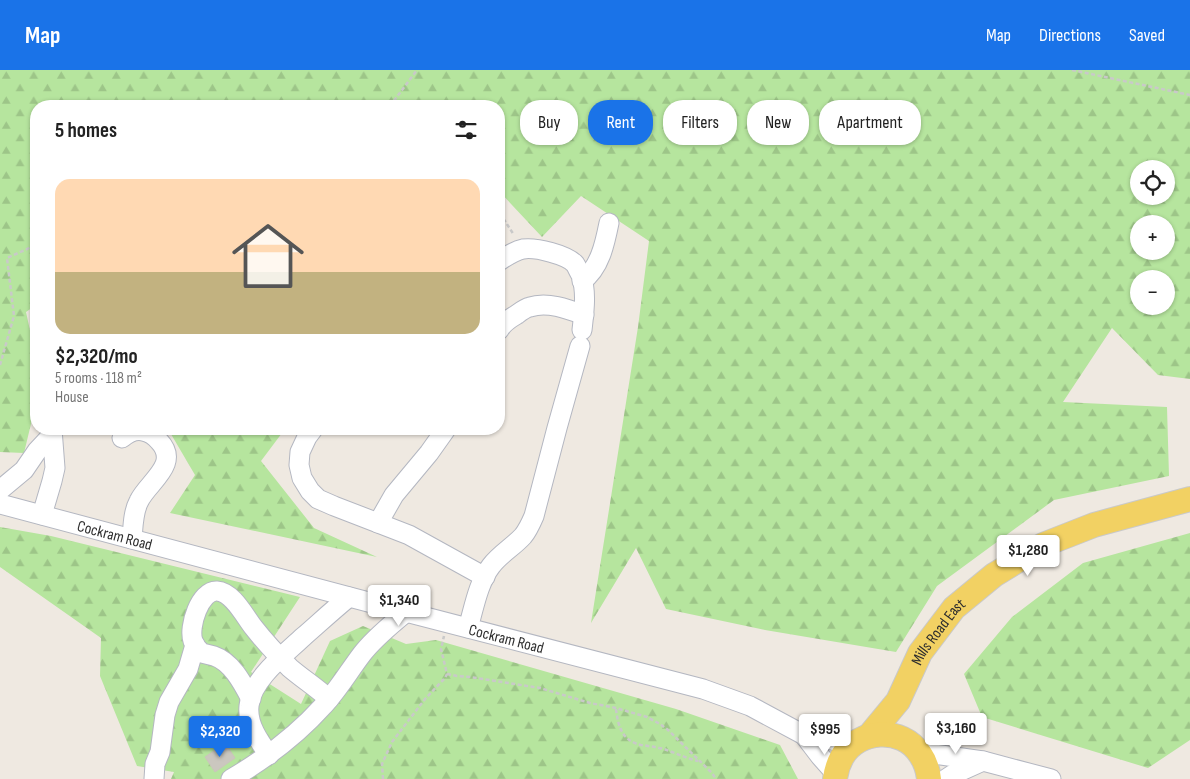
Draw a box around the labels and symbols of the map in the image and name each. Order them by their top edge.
street label: Cockram Road [75,517,154,555]
pin: $1,280 [987,534,1069,577]
pin: $1,340 [358,584,440,627]
street label: Mills Road East [908,595,970,668]
street label: Cockram Road [467,621,546,658]
pin: $3,160 [915,712,997,755]
pin: $995 [795,714,855,756]
pin: $2,320 [179,716,261,758]

